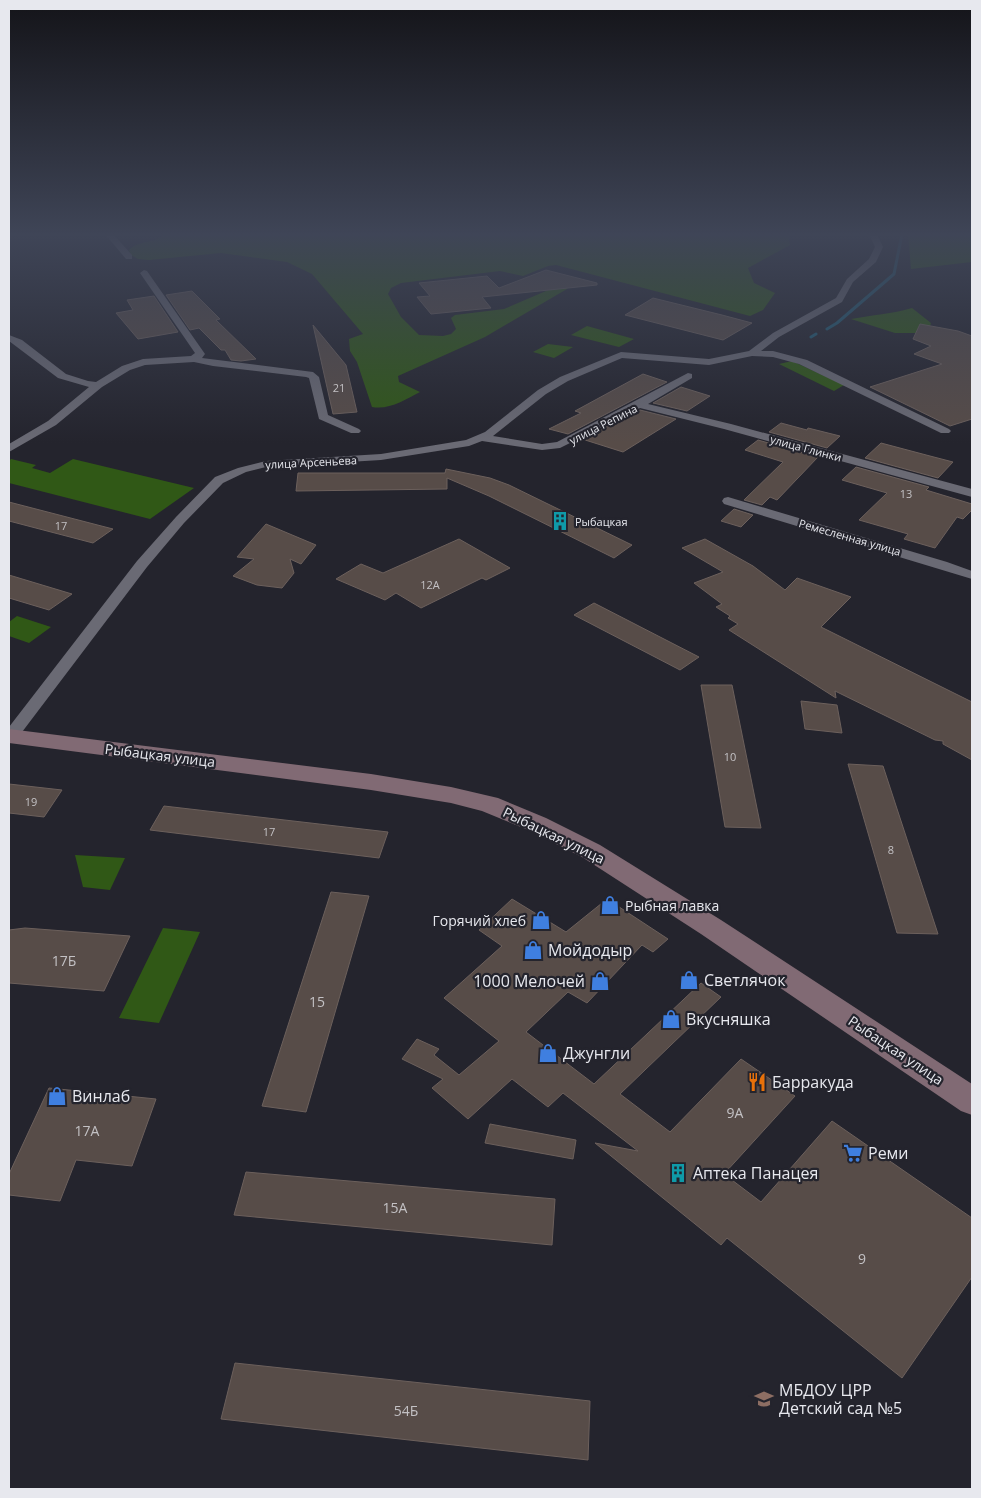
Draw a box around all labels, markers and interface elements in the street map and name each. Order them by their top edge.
house number: 21 [333,380,345,395]
street label: улица Репина [566,400,640,448]
street label: улица Глинки [769,431,843,465]
street label: улица Арсеньева [265,452,357,472]
house number: 13 [900,486,912,501]
building icon: Рыбацкая [549,510,571,532]
place label: Рыбацкая [575,514,628,529]
street label: Ремесленная улица [797,515,903,559]
house number: 17 [55,518,67,533]
house number: 12А [420,577,440,592]
street label: Рыбацкая улица [104,739,216,771]
house number: 10 [724,749,736,764]
house number: 19 [25,794,37,809]
street label: Рыбацкая улица [500,802,608,868]
house number: 17 [263,824,275,839]
house number: 8 [888,842,894,857]
shop icon: Рыбная лавка [599,894,621,916]
place label: Рыбная лавка [625,896,719,915]
shop icon: Горячий хлеб [530,909,552,931]
place label: Горячий хлеб [433,911,526,930]
shop icon: Мойдодыр [522,939,544,961]
place label: Мойдодыр [548,939,632,961]
house number: 17Б [52,951,76,970]
shop icon: Светлячок [678,969,700,991]
place label: Светлячок [704,969,786,991]
place label: 1000 Мелочей [473,970,585,992]
shop icon: 1000 Мелочей [589,970,611,992]
house number: 15 [309,992,325,1011]
shop icon: Вкусняшка [660,1008,682,1030]
place label: Вкусняшка [686,1008,771,1030]
street label: Рыбацкая улица [845,1011,947,1089]
shop icon: Джунгли [537,1042,559,1064]
place label: Джунгли [563,1042,630,1064]
restaurant icon: Барракуда [746,1071,768,1093]
place label: Барракуда [772,1071,854,1093]
shop icon: Винлаб [46,1085,68,1107]
place label: Винлаб [72,1085,130,1107]
house number: 9А [727,1103,744,1122]
house number: 17А [75,1121,100,1140]
supermarket icon: Реми [842,1142,864,1164]
place label: Реми [868,1142,909,1164]
building icon: Аптека Панацея [667,1162,689,1184]
place label: Аптека Панацея [693,1162,818,1184]
house number: 15А [383,1198,408,1217]
house number: 9 [858,1249,866,1268]
place label: МБДОУ ЦРР Детский сад №5 [779,1379,902,1419]
school or university icon: МБДОУ ЦРР Детский сад №5 [753,1388,775,1410]
house number: 54Б [394,1401,418,1420]

